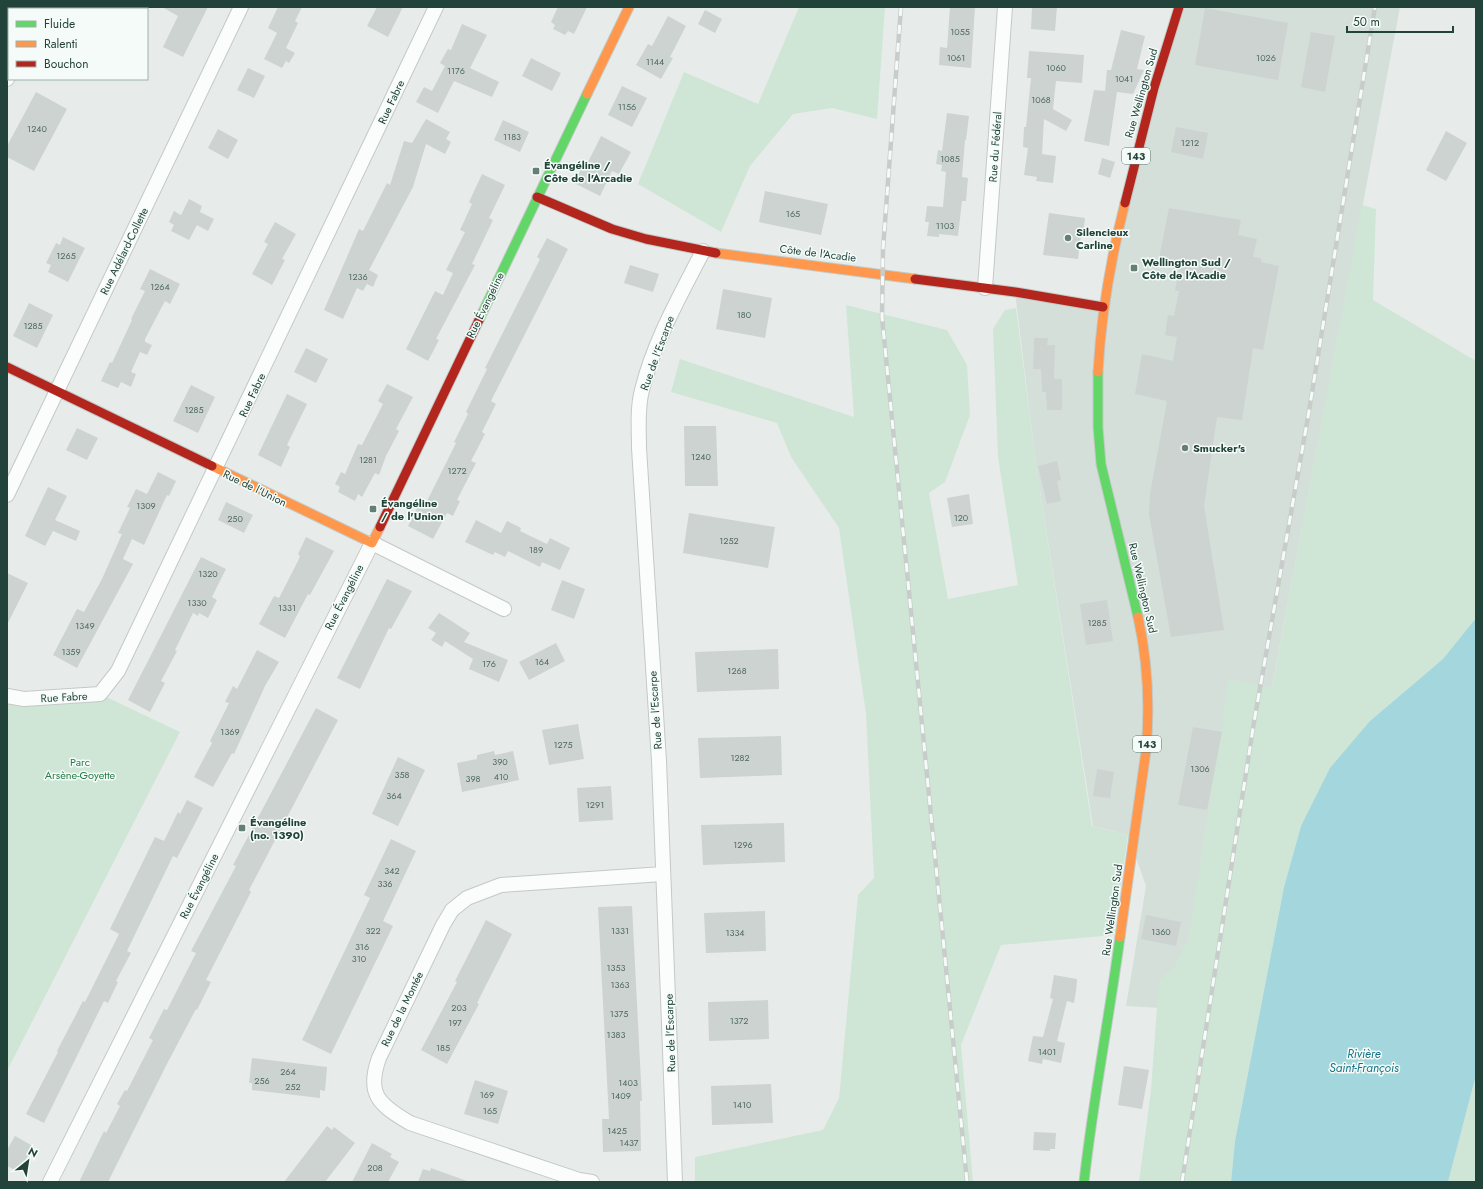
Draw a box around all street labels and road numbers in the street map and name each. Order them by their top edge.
street label: Rue Wellington Sud [1121,46,1161,140]
street label: Rue Fabre [374,77,408,127]
street label: Rue du Fédéral [985,111,1005,183]
road number: 143 [1122,148,1150,164]
street label: Rue Adélard-Collette [96,204,152,297]
street label: Côte de l'Acadie [779,240,858,266]
street label: Rue Évangéline [462,269,508,341]
street label: Rue de l'Escarpe [636,313,678,393]
street label: Rue Fabre [235,370,269,420]
street label: Rue de l'Union [220,466,290,510]
street label: Rue Wellington Sud [1125,541,1161,635]
street label: Rue Évangéline [321,561,368,633]
street label: Rue de l'Escarpe [644,670,666,750]
street label: Rue Fabre [40,688,88,706]
road number: 143 [1133,736,1161,752]
street label: Rue Évangéline [176,850,223,922]
street label: Rue Wellington Sud [1098,863,1126,957]
street label: Rue de la Montée [377,968,427,1049]
street label: Rue de l'Escarpe [661,993,679,1073]

